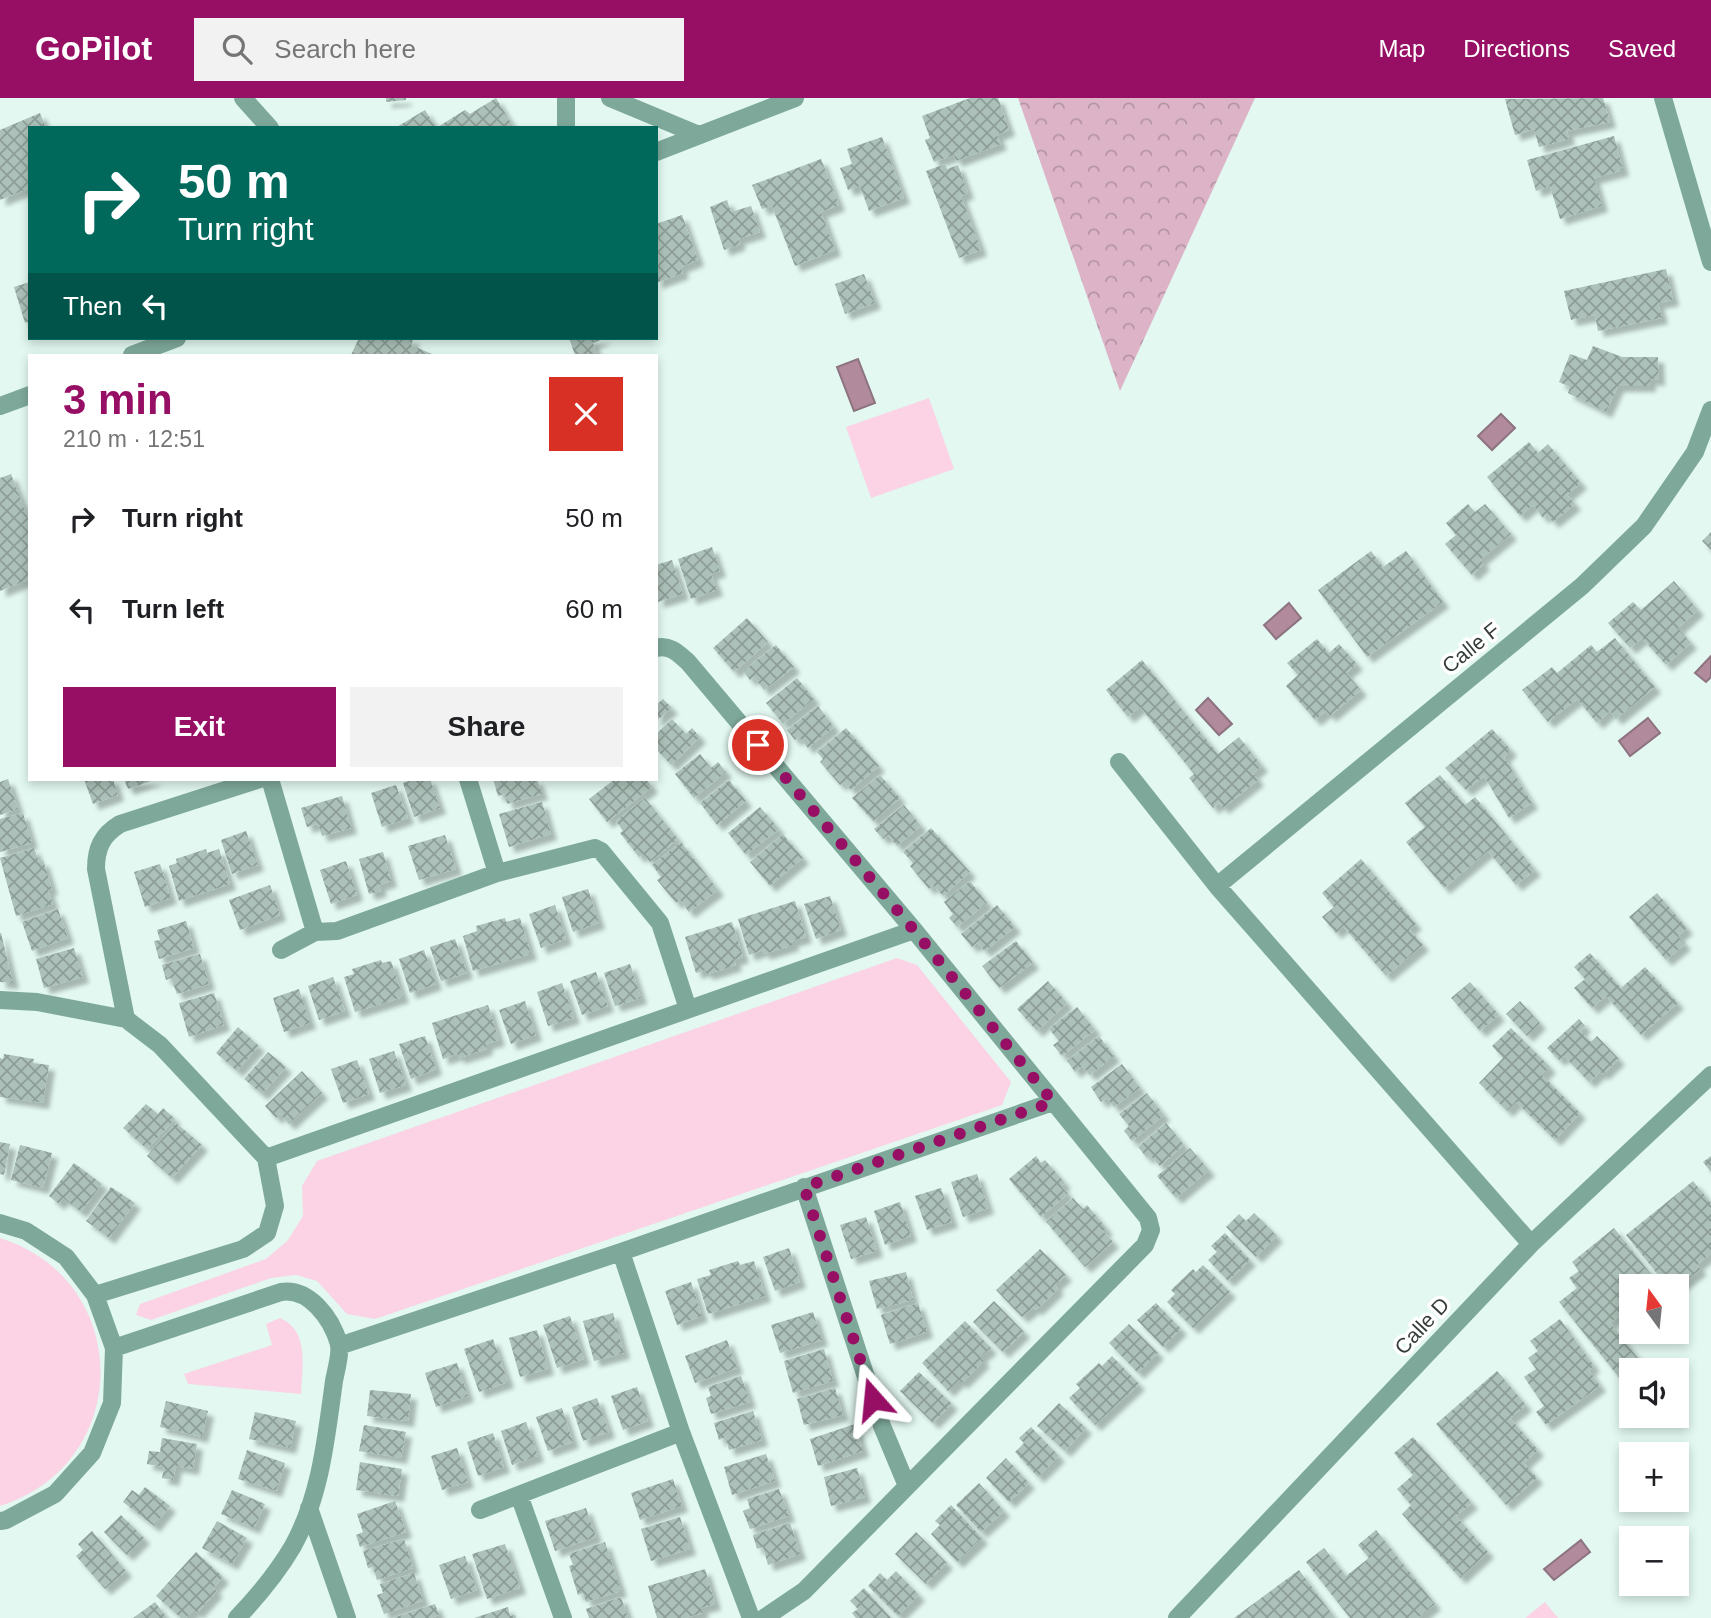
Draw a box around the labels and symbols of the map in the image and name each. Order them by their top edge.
street label: Calle F [1438,618,1504,677]
pin [728,715,788,775]
north arrow [1619,1274,1689,1344]
street label: Calle D [1390,1293,1454,1359]
position arrow [836,1362,910,1436]

